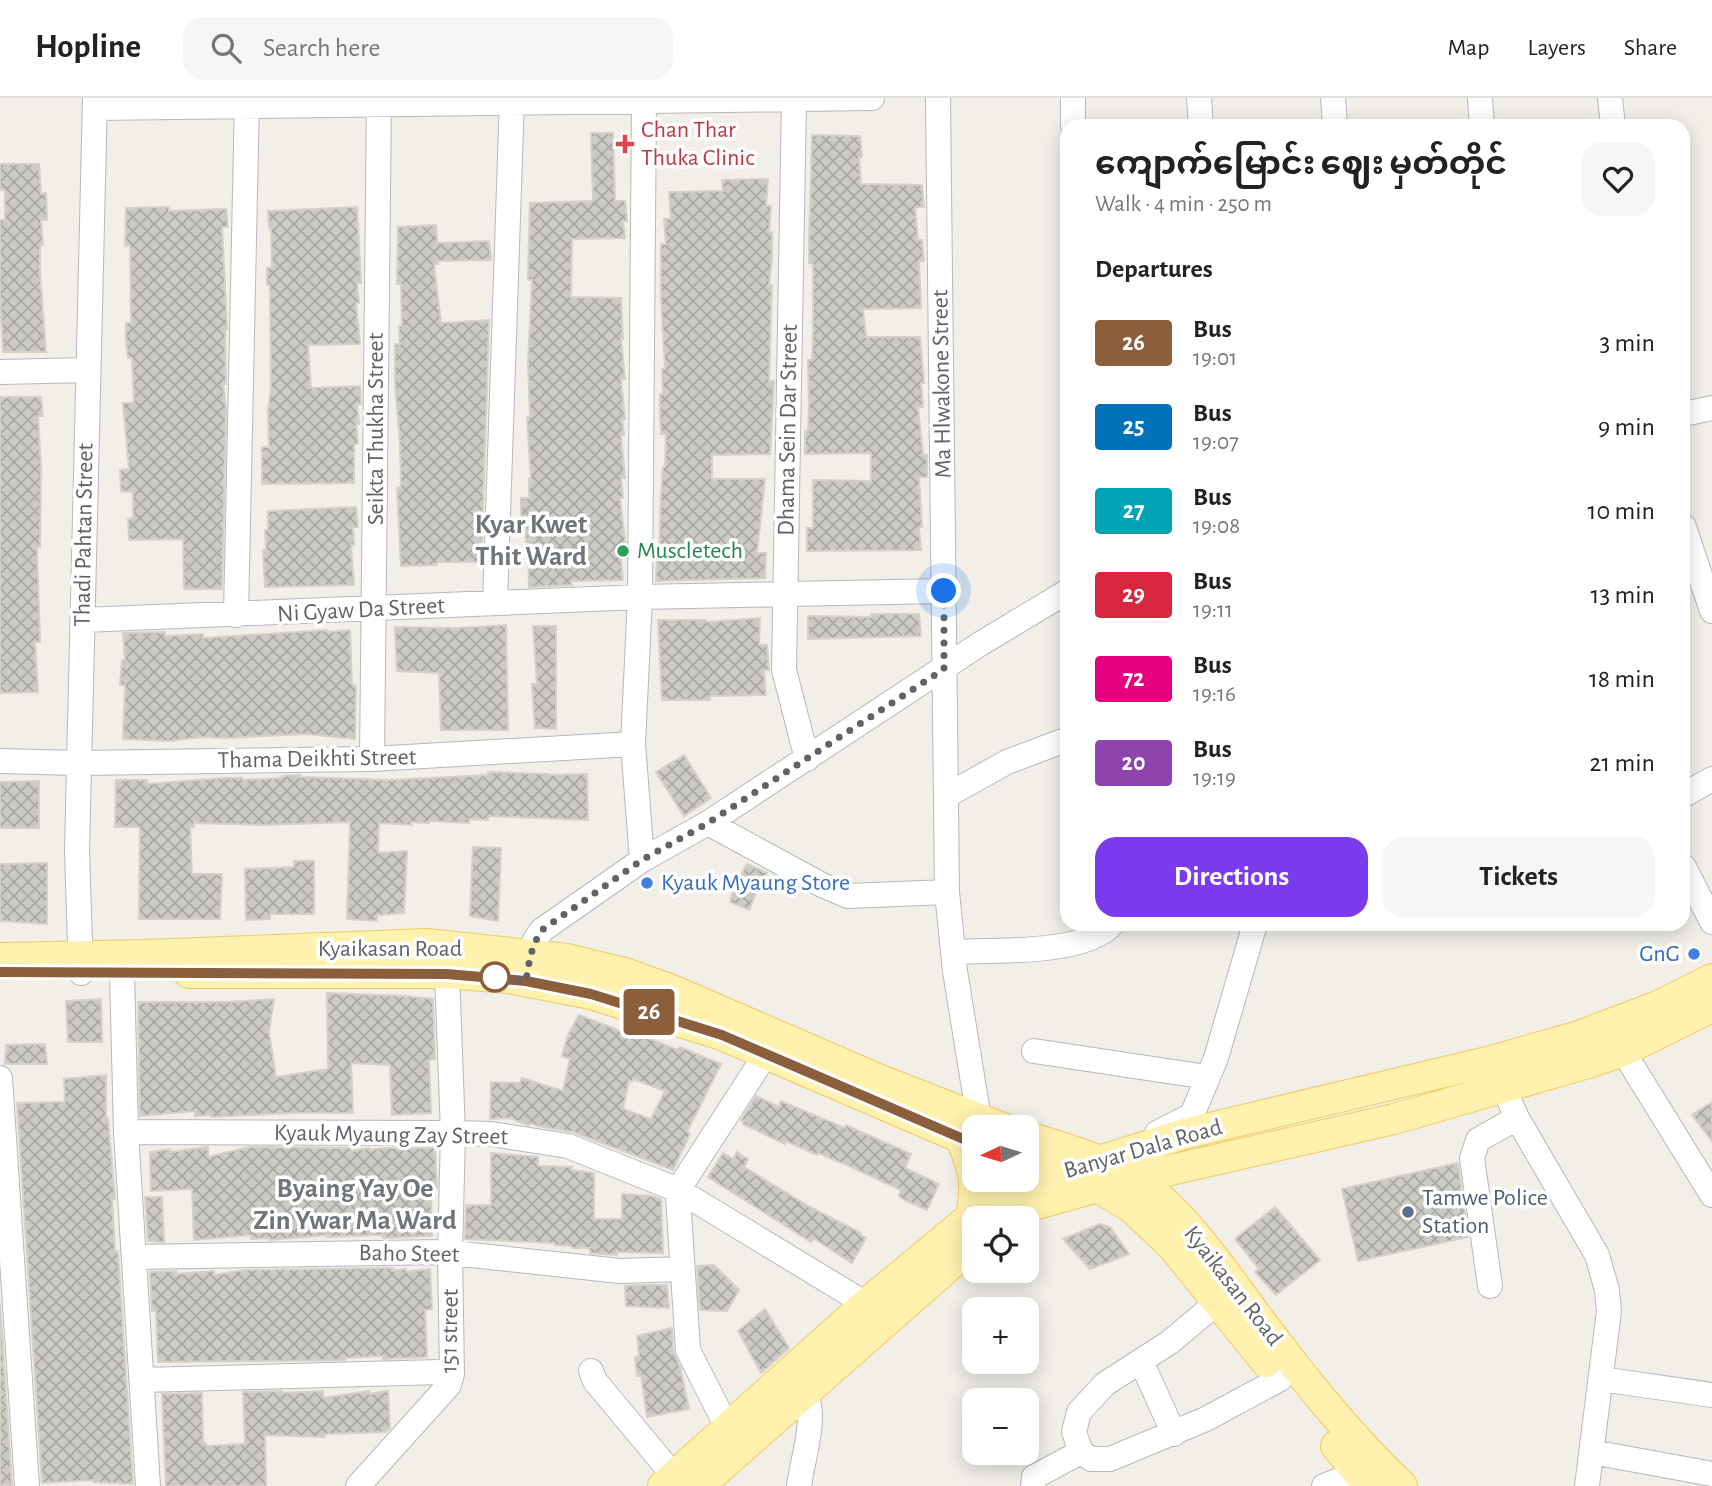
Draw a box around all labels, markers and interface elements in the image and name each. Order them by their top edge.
search box [183,17,673,80]
icon: search [207,29,245,67]
text: Hopline [35,31,141,64]
text: Search here [263,35,381,61]
text: Map [1447,36,1489,60]
text: Layers [1527,36,1586,60]
text: Share [1624,36,1677,60]
place label: Chan Thar Thuka Clinic [641,118,754,170]
marker: Chan Thar Thuka Clinic [615,134,635,154]
button: heart [1581,142,1655,216]
text: ကျောက်မြောင်း ဈေး မှတ်တိုင် [1095,148,1507,181]
text: Walk · 4 min · 250 m [1095,193,1272,216]
text: Departures [1095,256,1213,282]
street label: Ma Hlwakone Street [928,289,956,479]
text: Bus [1193,316,1232,342]
street label: Dhama Sein Dar Street [774,324,802,536]
text: 3 min [1599,330,1655,356]
text: 26 [1122,331,1145,355]
street label: Seikta Thukha Street [364,332,388,525]
text: 19:01 [1193,347,1237,370]
text: Bus [1193,400,1232,426]
text: 9 min [1598,414,1655,440]
text: 25 [1123,415,1144,439]
text: 19:07 [1193,431,1239,454]
street label: Thadi Pahtan Street [70,442,98,627]
text: Bus [1193,484,1232,510]
text: 10 min [1588,498,1655,524]
text: 27 [1123,499,1144,523]
district label: Kyar Kwet Thit Ward [475,511,588,571]
text: 19:08 [1193,515,1240,538]
place label: Muscletech [637,539,743,563]
marker: Muscletech [615,543,631,559]
text: Bus [1193,568,1232,594]
your location [926,573,961,608]
text: 13 min [1591,582,1655,608]
text: 29 [1122,583,1145,607]
street label: Ni Gyaw Da Street [277,594,446,626]
text: 19:11 [1193,599,1233,622]
text: Bus [1193,652,1232,678]
text: 18 min [1589,666,1655,692]
text: 72 [1123,667,1144,691]
text: 19:16 [1193,683,1236,706]
text: Bus [1193,736,1232,762]
street label: Thama Deikhti Street [217,745,417,773]
text: 21 min [1589,750,1655,776]
text: 20 [1122,751,1145,775]
text: 19:19 [1193,767,1236,790]
button: Directions [1095,837,1368,917]
button: Tickets [1382,837,1655,917]
place label: Kyauk Myaung Store [661,871,850,895]
marker: Kyauk Myaung Store [639,875,655,891]
street label: Kyaikasan Road [318,937,462,961]
place label: GnG [1639,942,1680,966]
marker: GnG [1686,946,1702,962]
unlabelled marker [480,962,510,992]
line badge: 26 [618,989,680,1035]
text: 26 [638,1000,660,1024]
north arrow [962,1115,1040,1192]
map controls [962,1115,1039,1465]
street label: Banyar Dala Road [1061,1115,1225,1183]
street label: Kyauk Myaung Zay Street [274,1121,509,1149]
district label: Byaing Yay Oe Zin Ywar Ma Ward [253,1175,457,1235]
place label: Tamwe Police Station [1422,1186,1548,1238]
marker: Tamwe Police Station [1400,1204,1416,1220]
button: locate [962,1206,1039,1283]
street label: Kyaikasan Road [1179,1222,1287,1350]
street label: Baho Steet [358,1241,460,1267]
street label: 151 street [437,1288,463,1373]
button: + [962,1297,1039,1374]
button: − [962,1388,1039,1465]

